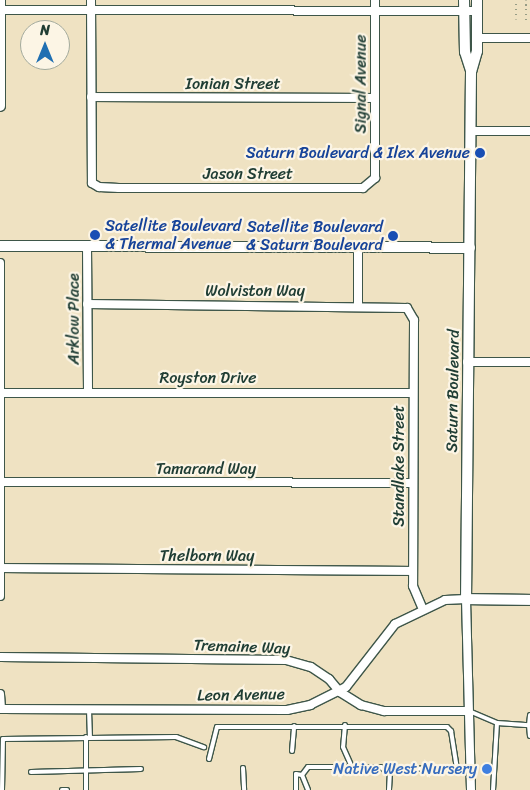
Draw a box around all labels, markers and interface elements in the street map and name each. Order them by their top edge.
text: N [40,18,50,43]
north arrow [20,20,70,70]
street label: Signal Avenue [351,35,371,133]
street label: Ionian Street [186,74,280,94]
place label: Saturn Boulevard & Ilex Avenue [246,143,470,163]
marker: Saturn Boulevard & Ilex Avenue [474,147,486,159]
street label: Jason Street [203,164,293,184]
place label: Satellite Boulevard & Thermal Avenue [105,216,241,254]
place label: Satellite Boulevard & Saturn Boulevard [246,217,383,255]
marker: Satellite Boulevard & Thermal Avenue [89,229,101,241]
marker: Satellite Boulevard & Saturn Boulevard [387,230,399,242]
street label: Arklow Place [64,273,84,365]
street label: Wolviston Way [205,281,305,301]
street label: Saturn Boulevard [442,330,464,452]
street label: Royston Drive [159,368,257,388]
street label: Standlake Street [389,405,409,527]
street label: Tamarand Way [156,459,256,479]
street label: Thelborn Way [160,546,254,566]
street label: Tremaine Way [193,636,291,658]
street label: Leon Avenue [197,685,285,705]
place label: Native West Nursery [331,759,477,779]
marker: Native West Nursery [481,763,493,775]

